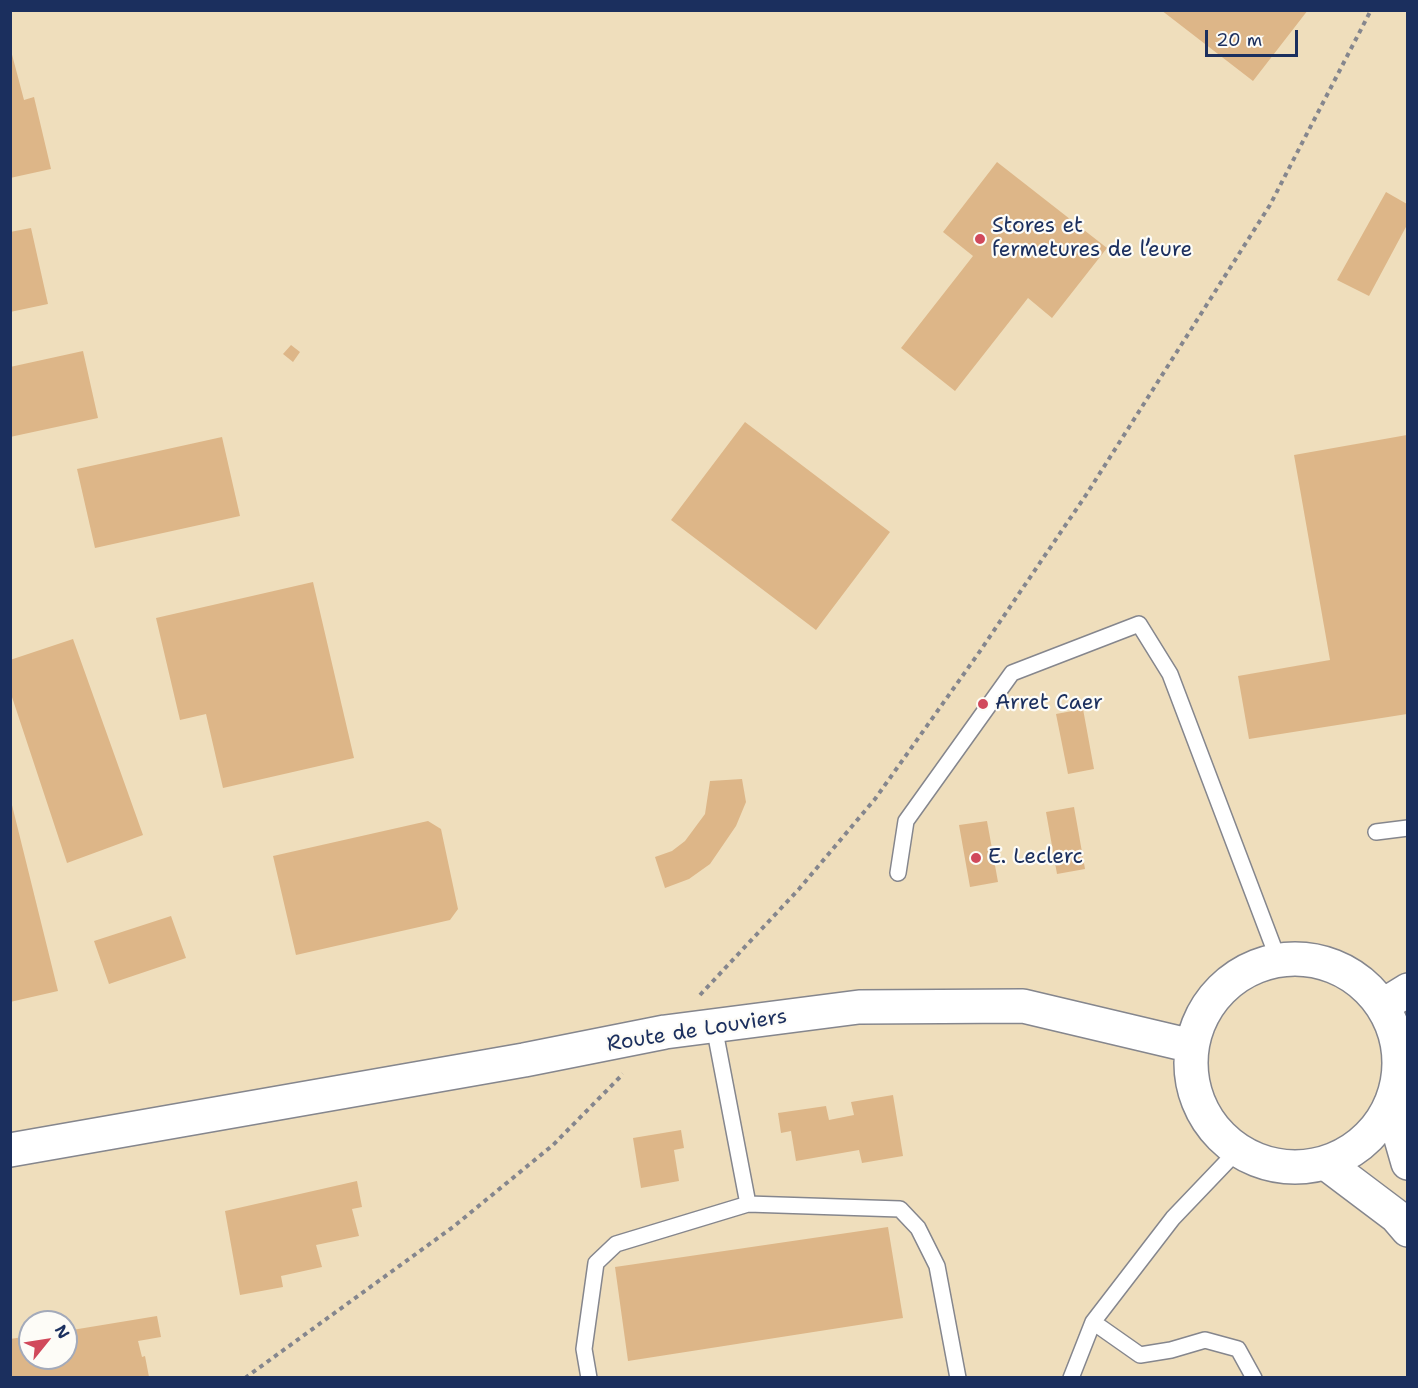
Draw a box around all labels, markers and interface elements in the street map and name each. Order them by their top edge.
scale bar [1208,18,1301,56]
text: 20 m [1216,28,1262,52]
place label: Stores et fermetures de l’eure [992,214,1192,264]
marker: Stores et fermetures de l’eure [973,232,987,246]
place label: Arret Caer [995,691,1103,717]
marker: Arret Caer [976,697,990,711]
place label: E. Leclerc [988,845,1083,871]
marker: E. Leclerc [969,851,983,865]
street label: Route de Louviers [605,1004,789,1058]
north arrow [18,1310,78,1370]
text: N [50,1321,75,1342]

